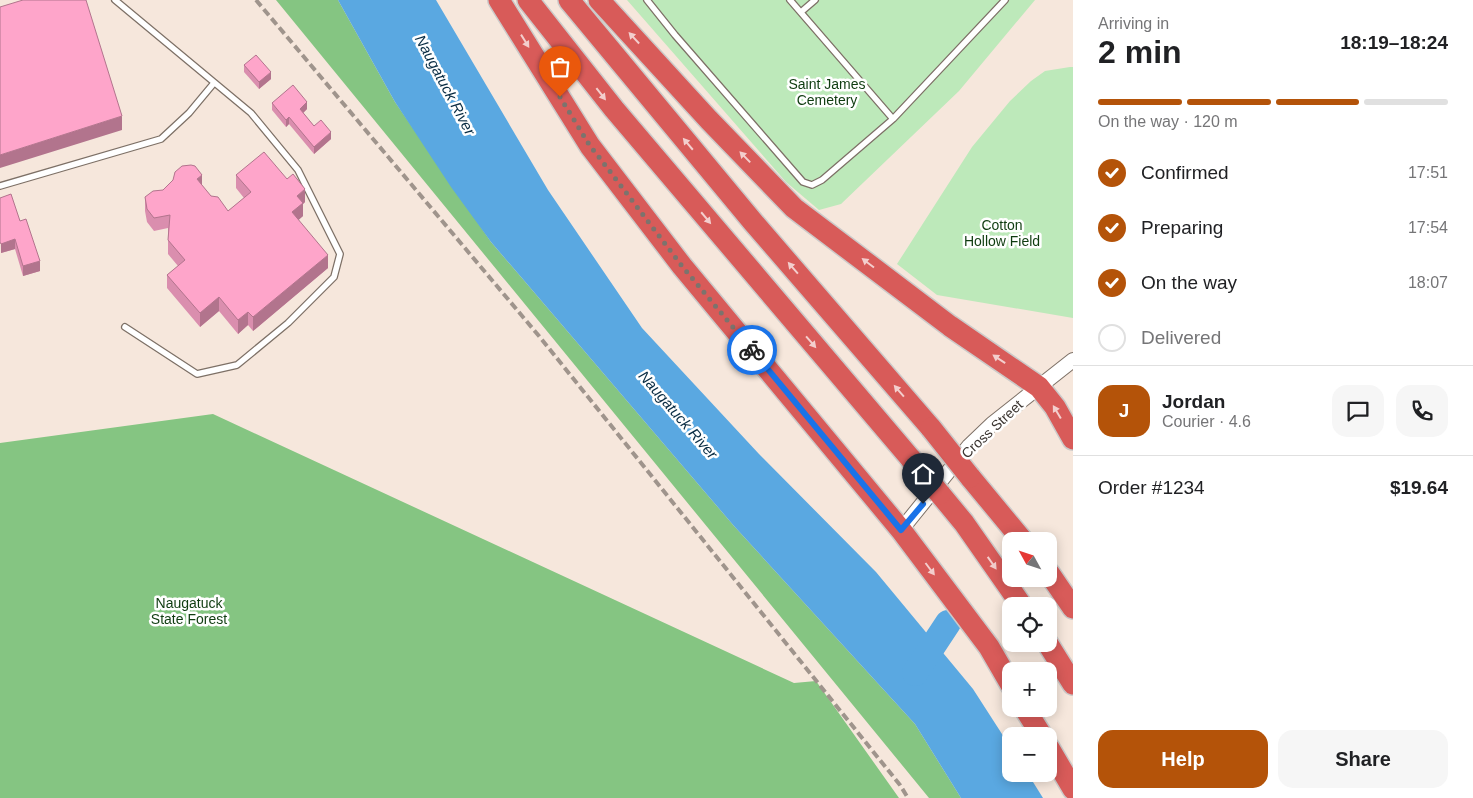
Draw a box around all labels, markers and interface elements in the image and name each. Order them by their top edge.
text: Arriving in [1098,15,1169,32]
water label: Naugatuck River [412,32,479,139]
one-way arrow [629,32,640,45]
text: 18:19–18:24 [1340,32,1448,53]
text: 2 min [1098,34,1182,70]
one-way arrow [520,35,529,48]
pin [539,46,581,97]
icon: bag [546,53,574,81]
park label: Saint James Cemetery [788,76,866,108]
one-way arrow [596,87,607,100]
text: On the way · 120 m [1098,113,1238,130]
one-way arrow [683,138,694,151]
one-way arrow [740,152,752,164]
icon: check [1098,159,1126,187]
text: Confirmed [1141,162,1229,183]
text: 17:51 [1408,164,1448,181]
one-way arrow [700,212,711,225]
icon: check [1098,214,1126,242]
park label: Cotton Hollow Field [964,217,1040,249]
text: Preparing [1141,217,1223,238]
text: 17:54 [1408,219,1448,236]
one-way arrow [862,258,875,269]
one-way arrow [787,262,798,275]
icon: check [1098,269,1126,297]
text: On the way [1141,272,1237,293]
text: 18:07 [1408,274,1448,291]
courier [727,325,777,375]
text: Delivered [1141,327,1221,348]
icon: bike [738,336,766,364]
one-way arrow [805,336,816,348]
one-way arrow [992,354,1006,364]
water label: Naugatuck River [636,367,722,463]
one-way arrow [893,385,904,398]
button: chat [1332,385,1384,437]
button: phone [1396,385,1448,437]
text: Jordan [1162,391,1225,412]
street label: Cross Street [958,397,1026,461]
text: J [1119,400,1129,421]
one-way arrow [1053,406,1062,419]
text: Courier · 4.6 [1162,413,1251,430]
pin [902,453,944,504]
icon: home [909,460,937,488]
text: Order #1234 [1098,477,1205,498]
text: $19.64 [1390,477,1448,498]
north arrow [1002,532,1058,588]
map controls [1002,532,1057,782]
one-way arrow [987,556,997,570]
one-way arrow [925,562,935,576]
park label: Naugatuck State Forest [151,595,227,627]
button: locate [1002,597,1057,652]
button: + [1002,662,1057,717]
button: − [1002,727,1057,782]
button: Help [1098,730,1268,788]
button: Share [1278,730,1448,788]

